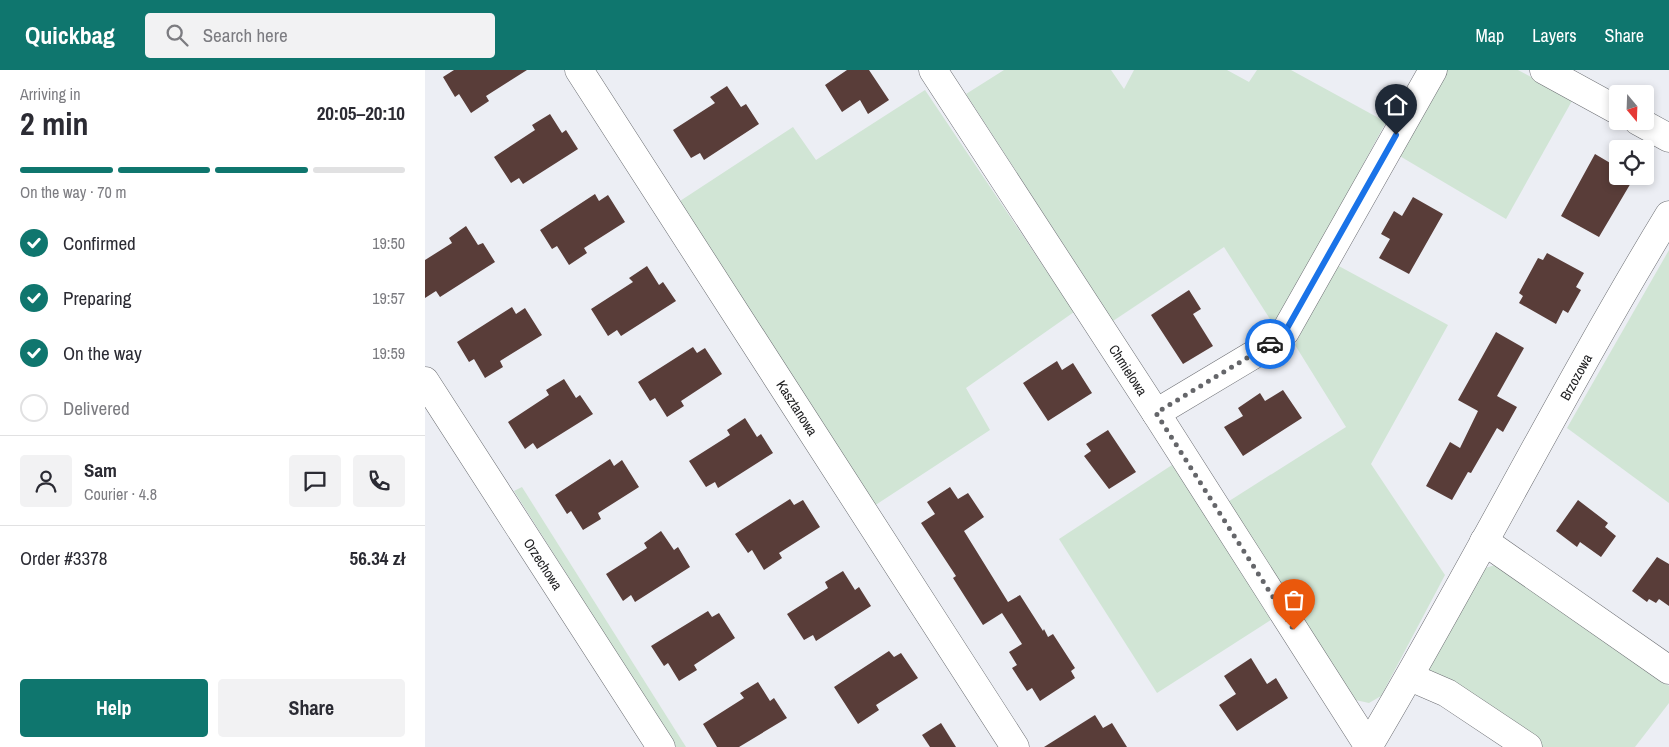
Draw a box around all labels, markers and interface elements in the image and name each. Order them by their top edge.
search box [145,13,495,58]
text: Quickbag [25,19,115,51]
icon: search [163,21,191,49]
text: Search here [203,22,288,48]
text: Map [1476,23,1504,48]
text: Layers [1532,23,1577,48]
text: Share [1605,23,1644,48]
text: Arriving in [20,83,81,105]
pin [1375,84,1417,135]
north arrow [1609,85,1654,130]
map controls [1609,85,1654,185]
icon: home [1382,91,1410,119]
text: 20:05–20:10 [317,100,405,126]
text: 2 min [20,102,89,145]
button: locate [1609,140,1654,185]
text: On the way · 70 m [20,181,126,203]
icon: check [20,229,48,257]
text: Confirmed [63,230,136,256]
text: 19:50 [372,232,405,254]
icon: check [20,284,48,312]
text: Preparing [63,285,131,311]
text: 19:57 [372,287,405,309]
courier [1245,319,1295,369]
icon: car [1256,330,1284,358]
icon: check [20,339,48,367]
text: On the way [63,340,142,366]
street label: Chmielowa [1105,341,1152,399]
text: 19:59 [372,342,405,364]
street label: Brzozowa [1556,350,1596,403]
street label: Kasztanowa [772,377,822,440]
text: Delivered [63,395,130,421]
button: person [20,455,72,507]
button: chat [289,455,341,507]
button: phone [353,455,405,507]
text: Sam [84,457,117,483]
text: Courier · 4.8 [84,483,157,505]
street label: Orzechowa [520,535,567,594]
text: Order #3378 [20,545,107,571]
text: 56.34 zł [350,545,405,571]
pin [1273,579,1315,630]
icon: bag [1280,586,1308,614]
button: Help [20,679,208,737]
button: Share [218,679,405,737]

